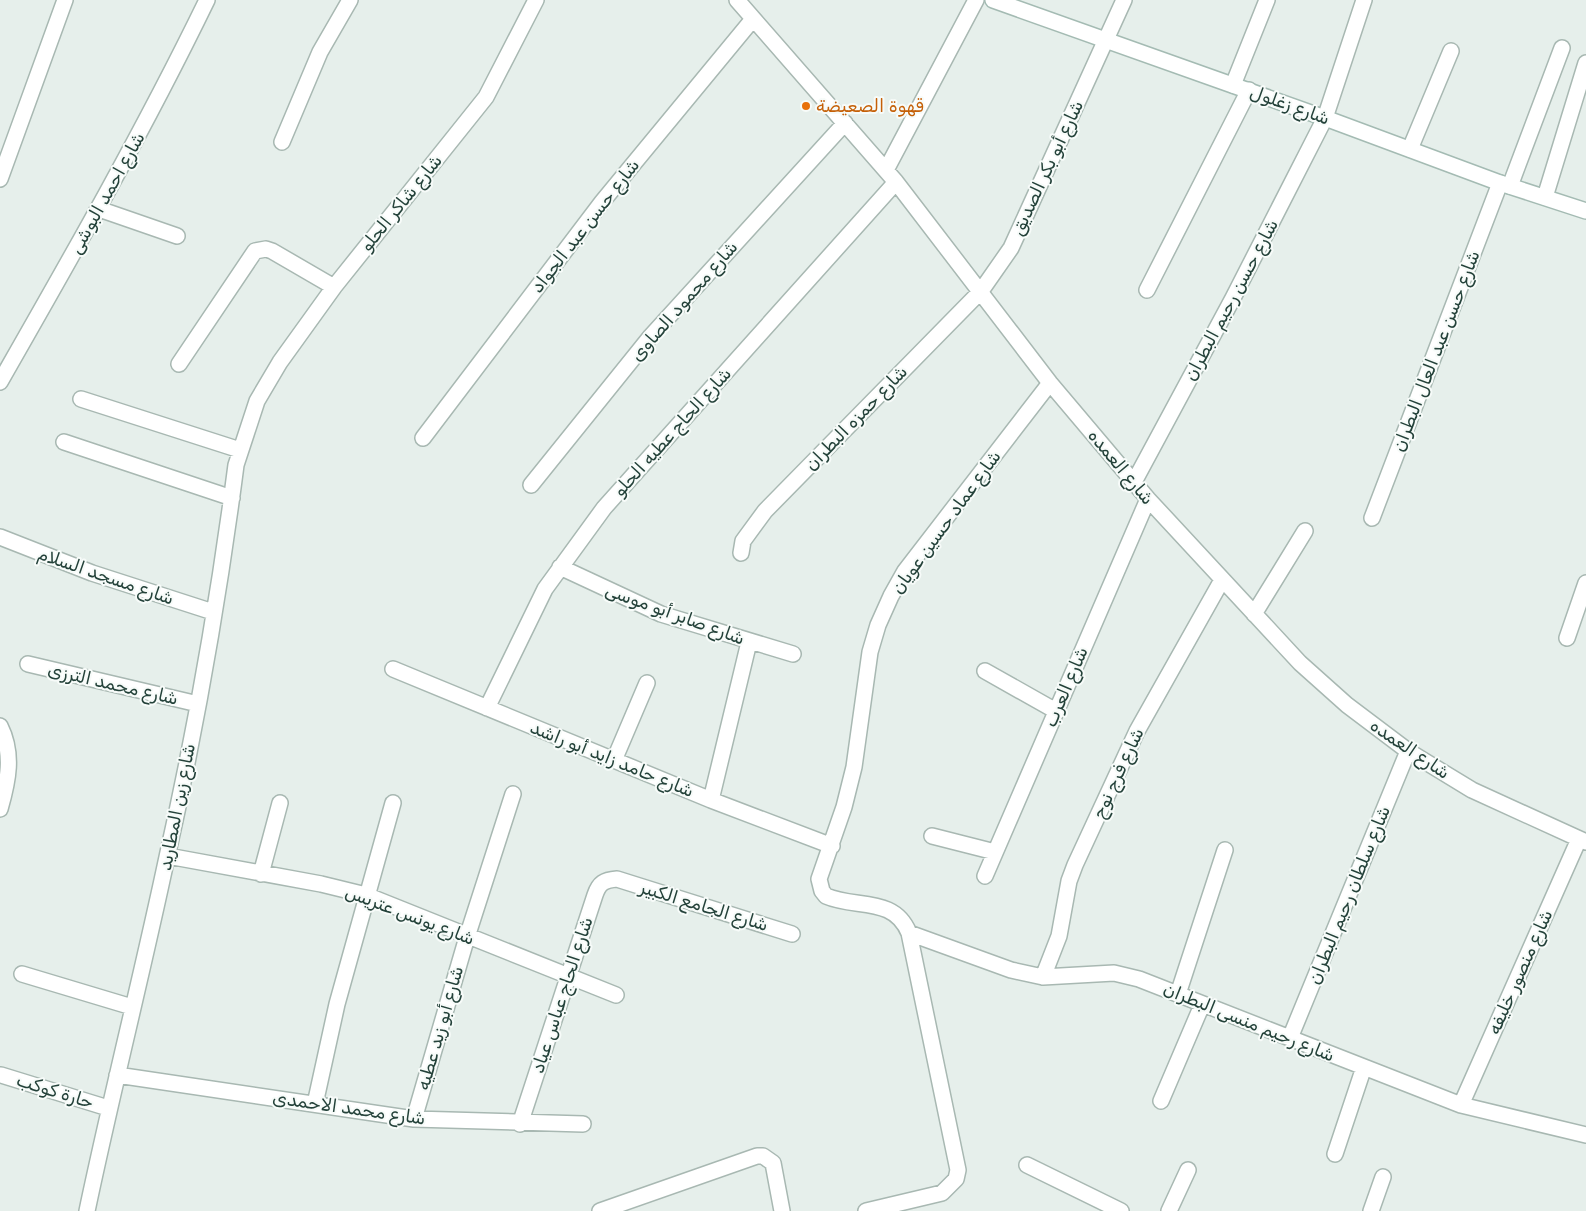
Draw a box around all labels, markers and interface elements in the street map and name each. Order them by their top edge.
street label: شارع زغلول [1247,80,1333,131]
place label: قهوة الصعيضة [816,95,924,117]
street label: شارع أبو بكر الصديق [1006,97,1089,240]
marker: قهوة الصعيضة [800,100,812,112]
street label: شارع احمد البوشى [64,128,151,258]
street label: شارع شاكر الحلو [355,150,448,257]
street label: شارع حسن عبد الجواد [526,155,645,298]
street label: شارع حسن رحيم البطران [1179,215,1284,385]
street label: شارع محمود الصاوى [626,236,743,366]
street label: شارع حسن عبد العال البطران [1387,247,1486,455]
street label: شارع حمزه البطران [800,361,913,476]
street label: شارع الحاج عطيه الحلو [608,363,737,502]
street label: شارع العمده [1082,425,1159,510]
street label: شارع عماد حسين عويان [887,446,1006,599]
street label: شارع مسجد السلام [35,542,177,611]
street label: شارع صابر أبو موسى [602,579,748,650]
street label: شارع العرب [1039,643,1094,731]
street label: شارع محمد الترزى [45,658,180,711]
street label: شارع العمده [1365,714,1454,785]
street label: شارع حامد زايد أبو راشد [526,716,697,803]
street label: شارع فرج نوح [1087,724,1149,822]
street label: شارع زين المطاريد [154,742,201,873]
street label: شارع سلطان رحيم البطران [1303,802,1396,988]
street label: شارع الجامع الكبير [636,876,771,938]
street label: شارع يونس عتريس [342,880,478,951]
street label: شارع منصور خليفه [1483,906,1558,1038]
street label: شارع الحاج عباس عياد [526,914,599,1076]
street label: شارع أبو زيد عطيه [412,963,469,1093]
street label: شارع رحيم منسى البطران [1160,978,1338,1067]
street label: حارة كوكب [14,1069,96,1113]
street label: شارع محمد الاحمدى [271,1086,427,1131]

